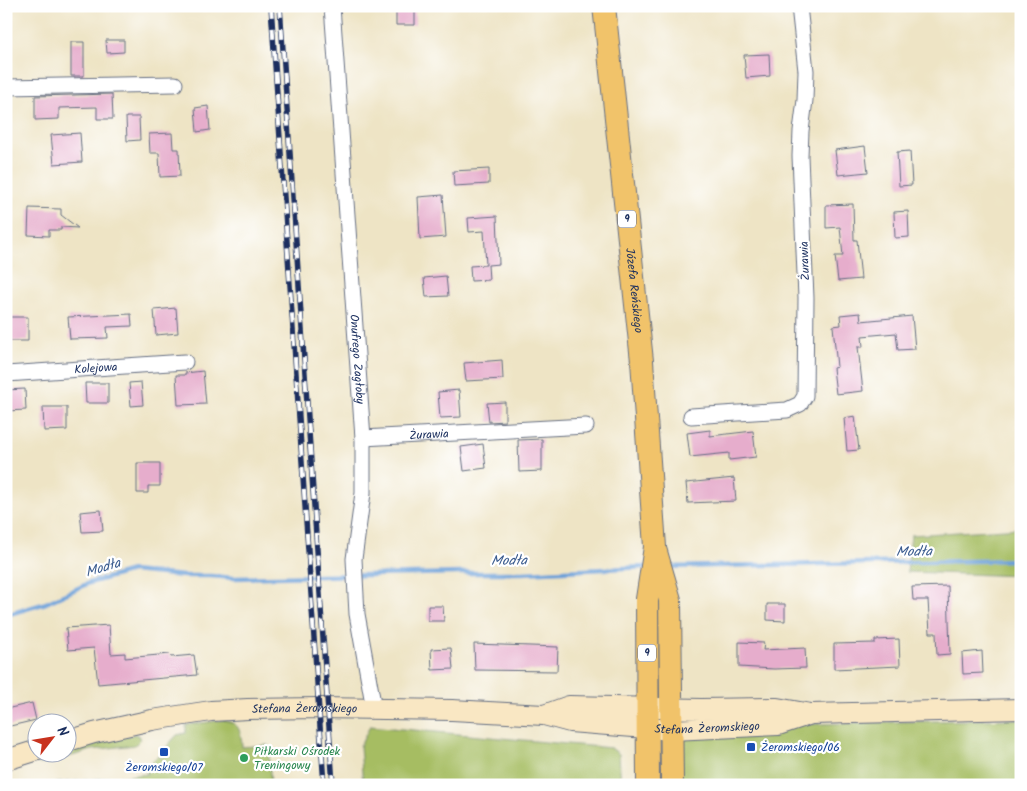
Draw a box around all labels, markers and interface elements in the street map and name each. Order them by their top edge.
road number: 9 [618,210,636,228]
street label: Żurawia [795,241,815,281]
street label: Józefa Reńskiego [620,247,648,334]
street label: Onufrego Zagłoby [345,314,370,405]
street label: Kolejowa [74,357,118,379]
street label: Żurawia [409,424,449,445]
water label: Modła [896,541,934,563]
water label: Modła [491,550,529,572]
water label: Modła [83,552,125,584]
road number: 9 [638,644,656,661]
street label: Stefana Żeromskiego [252,698,357,718]
north arrow [28,714,78,764]
street label: Stefana Żeromskiego [654,716,760,740]
text: N [51,722,74,741]
place label: Żeromskiego/06 [761,738,840,757]
marker: Żeromskiego/06 [745,741,757,753]
place label: Piłkarski Ośrodek Treningowy [254,742,341,775]
marker: Żeromskiego/07 [158,746,170,758]
marker: Piłkarski Ośrodek Treningowy [238,752,250,764]
place label: Żeromskiego/07 [125,758,203,777]

